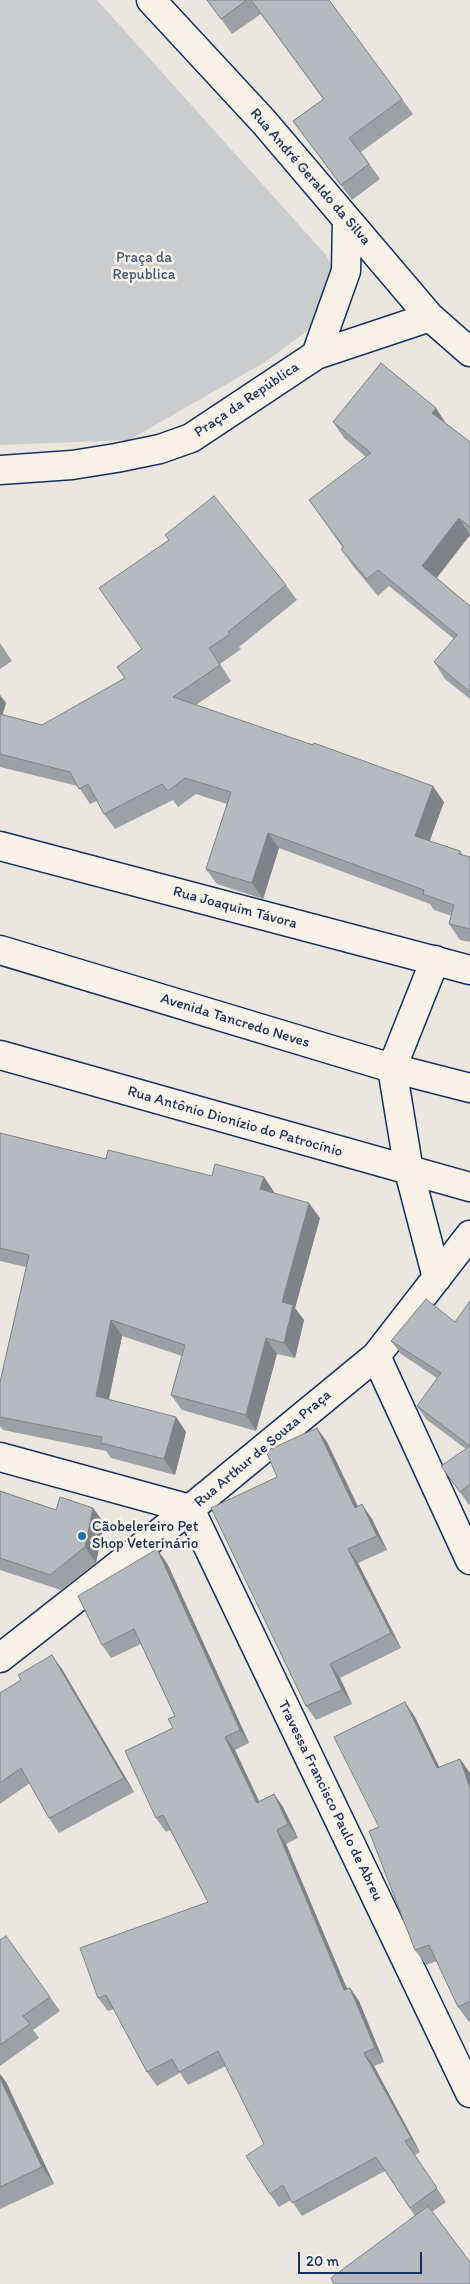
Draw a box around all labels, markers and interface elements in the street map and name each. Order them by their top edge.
street label: Rua André Geraldo da Silva [246,105,374,249]
park label: Praça da Republica [113,249,175,284]
street label: Praça da República [191,358,303,442]
street label: Rua Joaquim Távora [171,883,299,933]
street label: Avenida Tancredo Neves [158,990,312,1052]
street label: Rua Antônio Dionízio do Patrocínio [125,1083,345,1161]
street label: Rua Arthur de Souza Praça [191,1387,335,1511]
place label: Cãobelereiro Pet Shop Veterinário [92,1518,198,1553]
marker: Cãobelereiro Pet Shop Veterinário [76,1530,88,1542]
street label: Travessa Francisco Paulo de Abreu [273,1698,387,1904]
scale bar [300,2242,424,2274]
text: 20 m [306,2252,339,2270]

